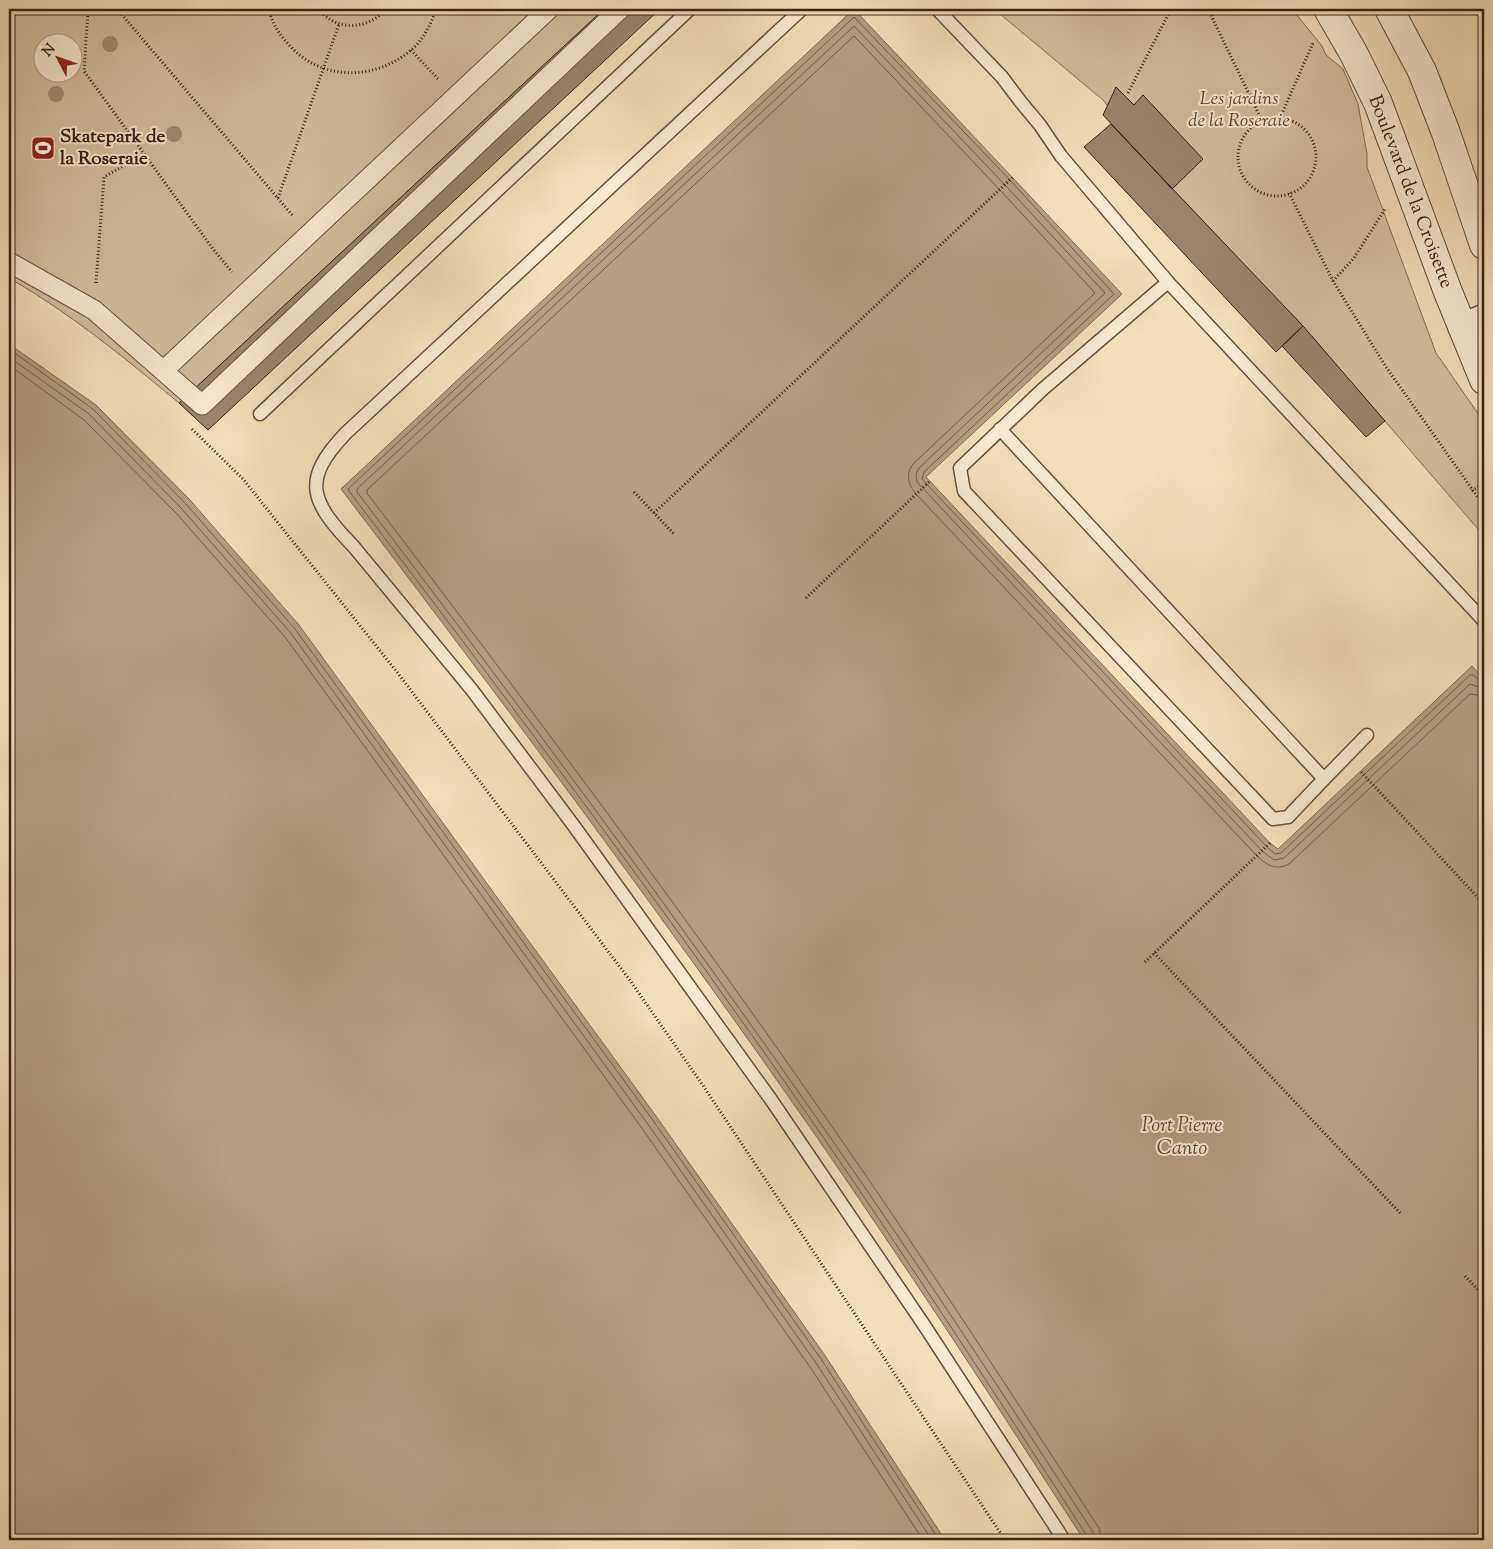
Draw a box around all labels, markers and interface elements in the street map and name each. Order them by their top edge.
north arrow [32,32,82,82]
text: N [38,40,61,62]
park label: Les jardins de la Roseraie [1188,86,1290,135]
street label: Boulevard de la Croisette [1361,92,1459,293]
place label: Skatepark de la Roseraie [60,124,166,173]
sports icon: Skatepark de la Roseraie [30,135,56,161]
water label: Port Pierre Canto [1142,1112,1222,1164]

